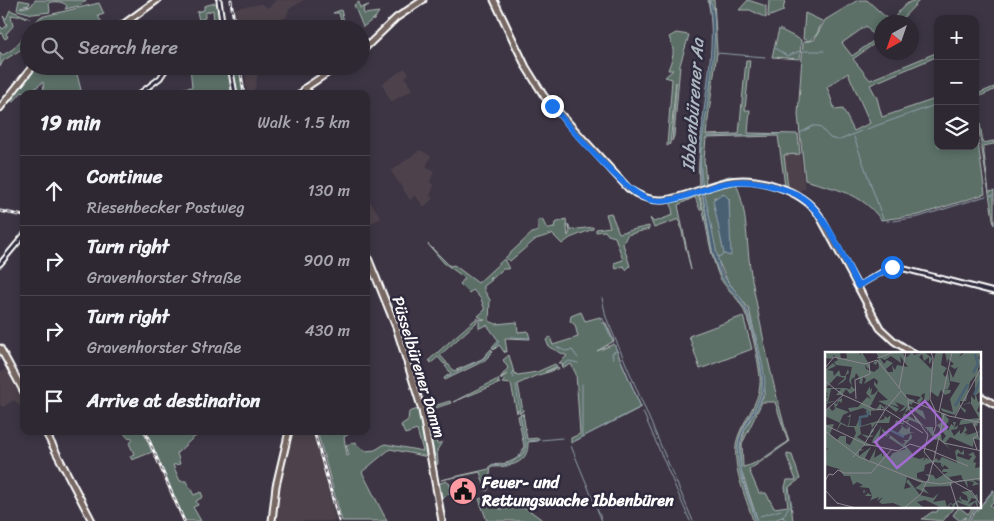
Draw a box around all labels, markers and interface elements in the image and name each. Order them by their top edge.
north arrow [874,15,919,60]
map controls [934,15,979,150]
button: + [934,15,979,60]
search box [20,20,370,75]
text: Search here [78,31,178,64]
icon: search [38,34,66,62]
water label: Ibbenbürener Aa [672,36,714,174]
button: − [934,60,979,105]
route end [541,95,564,118]
text: 19 min [40,104,101,142]
button: layers [934,105,979,150]
text: Walk · 1.5 km [258,108,350,137]
text: Continue [87,160,163,193]
text: 130 m [308,176,350,205]
icon: ahead [40,177,68,205]
text: Riesenbecker Postweg [87,193,245,222]
text: Turn right [87,230,169,263]
text: 900 m [304,246,350,275]
icon: right [40,247,68,275]
route start [881,256,904,279]
text: Gravenhorster Straße [87,263,241,292]
street label: Püsselbürener Damm [384,292,454,442]
text: Turn right [87,300,169,333]
text: 430 m [305,316,350,345]
icon: right [40,317,68,345]
text: Gravenhorster Straße [87,333,241,362]
inset map [825,352,982,508]
text: Arrive at destination [87,384,260,417]
icon: arrive [40,387,68,415]
place label: Feuer- und Rettungswache Ibbenbüren [481,468,674,515]
public building icon: Feuer- und Rettungswache Ibbenbüren [448,476,478,506]

